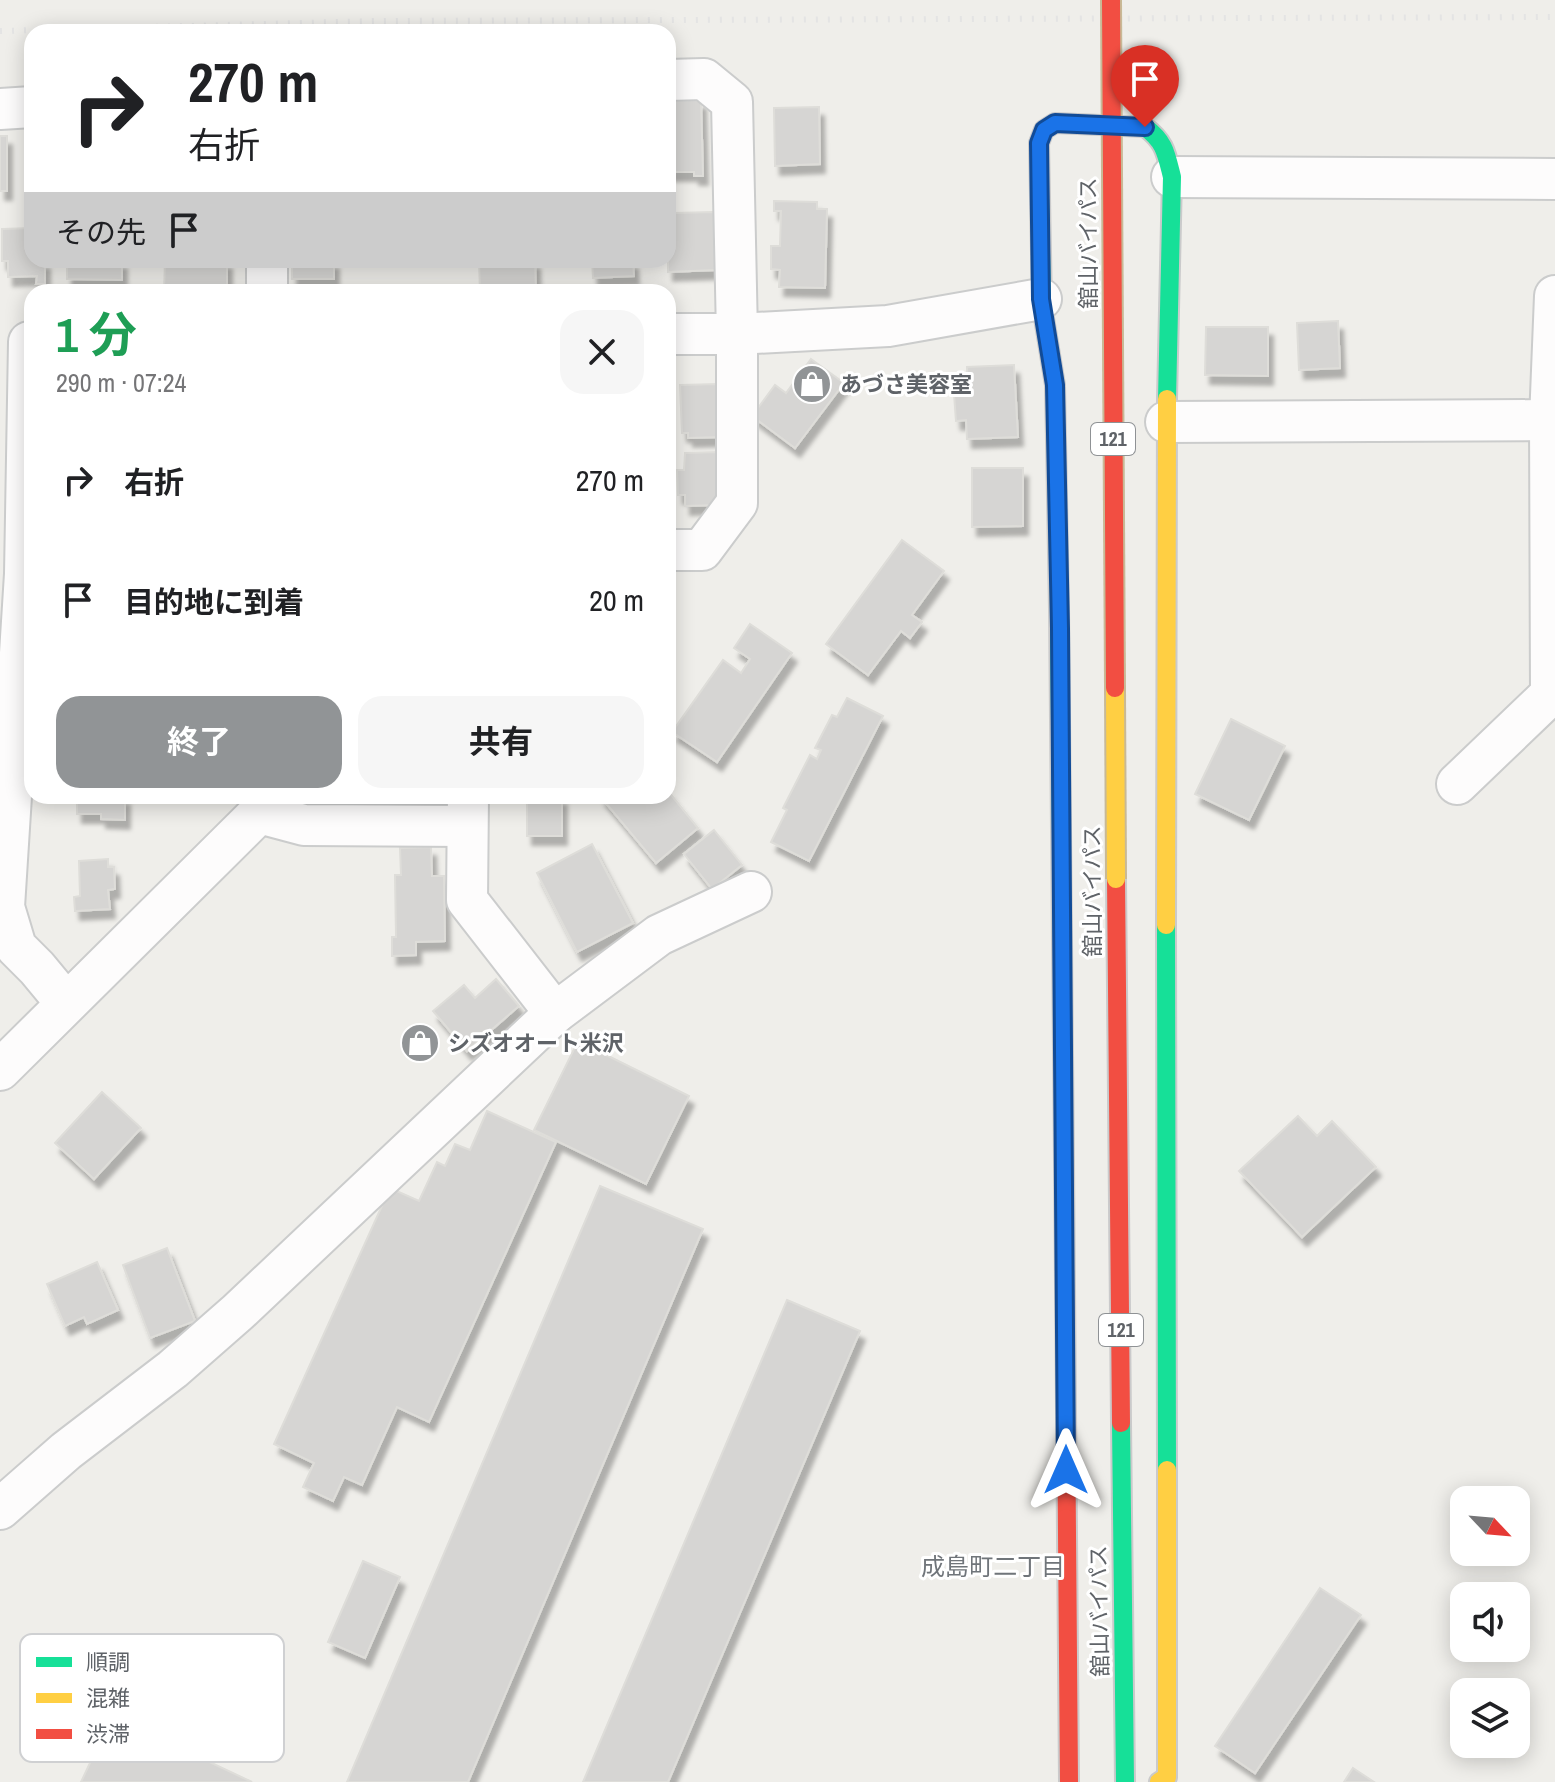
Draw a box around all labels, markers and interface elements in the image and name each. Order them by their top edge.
text: 270 m [188,44,318,119]
pin [1111,45,1179,127]
icon: right [56,56,160,160]
icon: arrive [1123,57,1167,101]
text: 右折 [188,121,260,169]
street label: 舘山バイパス [1073,177,1103,309]
icon: arrive [162,208,206,252]
text: その先 [56,212,146,252]
text: 1 分 [56,302,137,367]
button: close [560,310,644,394]
shop icon: あづさ美容室 [791,363,833,405]
text: 290 m · 07:24 [56,365,186,400]
place label: あづさ美容室 [840,369,972,399]
road number: 121 [1091,423,1135,455]
icon: right [56,458,100,502]
text: 270 m [576,460,644,500]
text: 右折 [124,462,184,502]
icon: arrive [56,578,100,622]
text: 20 m [589,580,644,620]
text: 目的地に到着 [124,582,304,622]
button: 終了 [56,696,342,788]
button: 共有 [358,696,644,788]
street label: 舘山バイパス [1077,825,1107,957]
shop icon: シズオオート米沢 [399,1022,441,1064]
place label: シズオオート米沢 [448,1028,624,1058]
road number: 121 [1099,1314,1143,1346]
position arrow [1024,1428,1108,1512]
north arrow [1450,1486,1530,1566]
map controls [1450,1486,1530,1758]
street label: 舘山バイパス [1083,1545,1115,1677]
district label: 成島町二丁目 [921,1550,1065,1582]
button: sound [1450,1582,1530,1662]
legend [20,1634,284,1762]
text: 順調 [86,1647,130,1677]
button: layers [1450,1678,1530,1758]
text: 混雑 [86,1683,130,1713]
text: 渋滞 [86,1719,130,1749]

